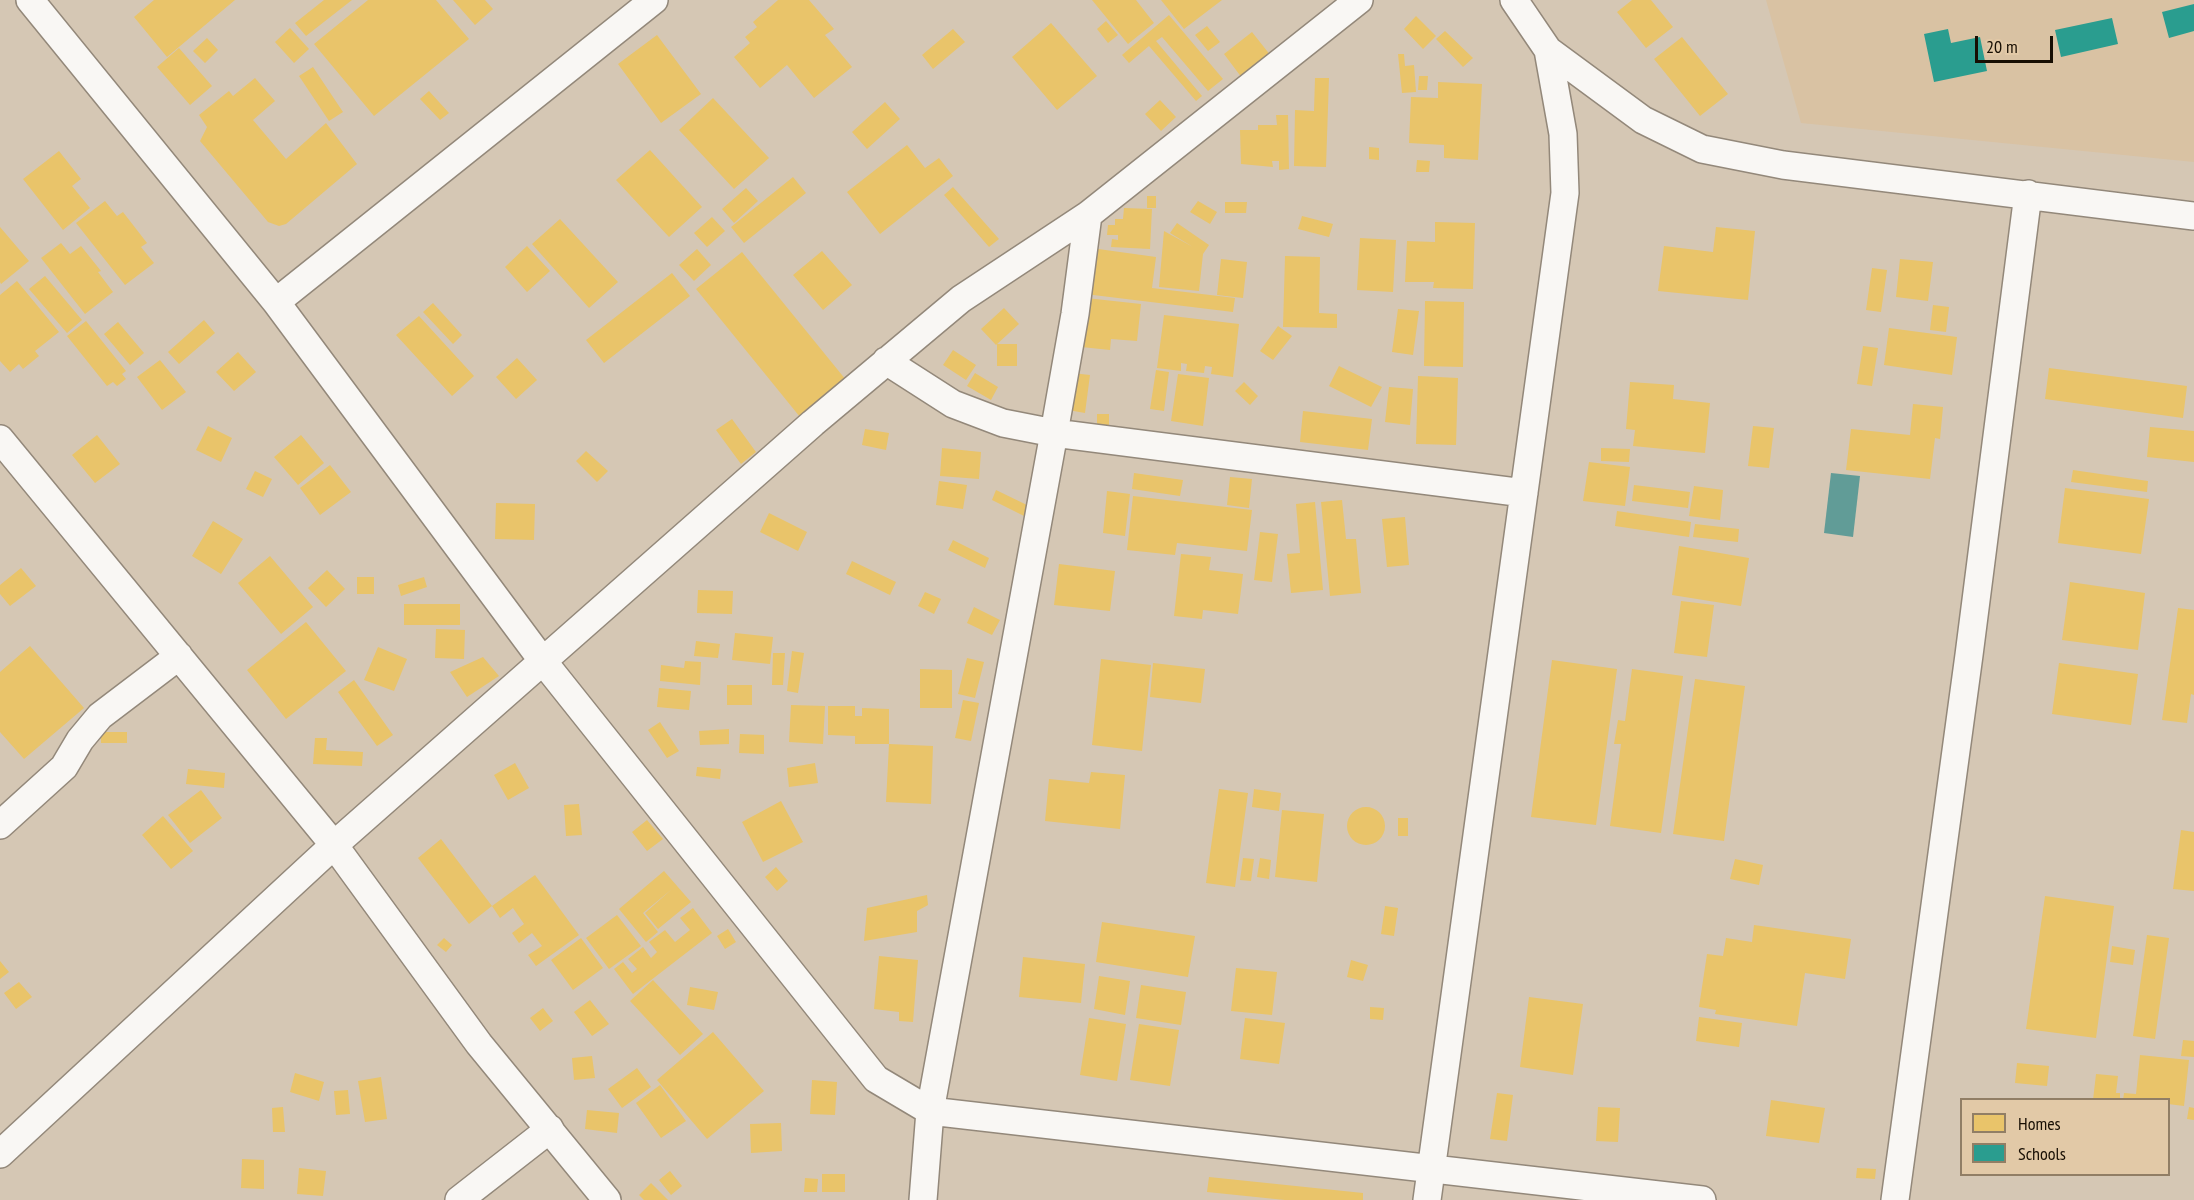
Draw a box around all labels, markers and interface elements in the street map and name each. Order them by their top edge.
scale bar [1978,24,2056,62]
text: 20 m [1986,35,2018,58]
legend [1960,1098,2170,1176]
text: Homes [2018,1112,2061,1135]
text: Schools [2018,1142,2066,1165]

